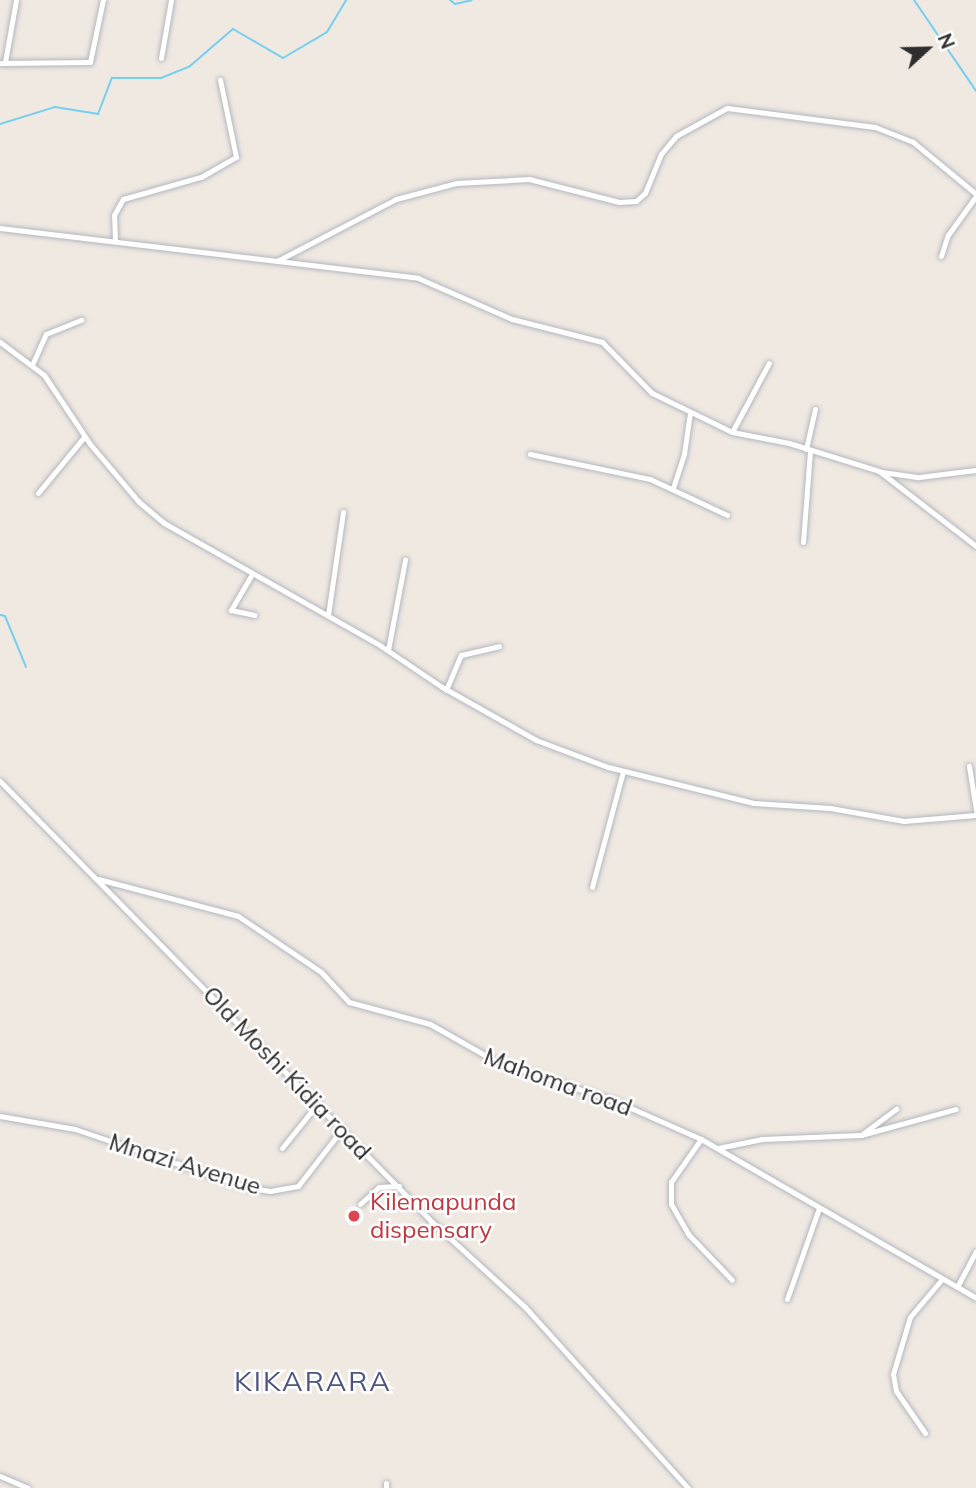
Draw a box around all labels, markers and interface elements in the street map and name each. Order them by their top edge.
north arrow [892,14,962,84]
text: N [933,30,960,52]
street label: Old Moshi Kidia road [197,980,377,1166]
street label: Mahoma road [480,1042,636,1122]
street label: Mnazi Avenue [106,1127,264,1201]
place label: Kilemapunda dispensary [370,1188,516,1244]
marker: Kilemapunda dispensary [344,1206,364,1226]
district label: KIKARARA [235,1364,391,1398]

